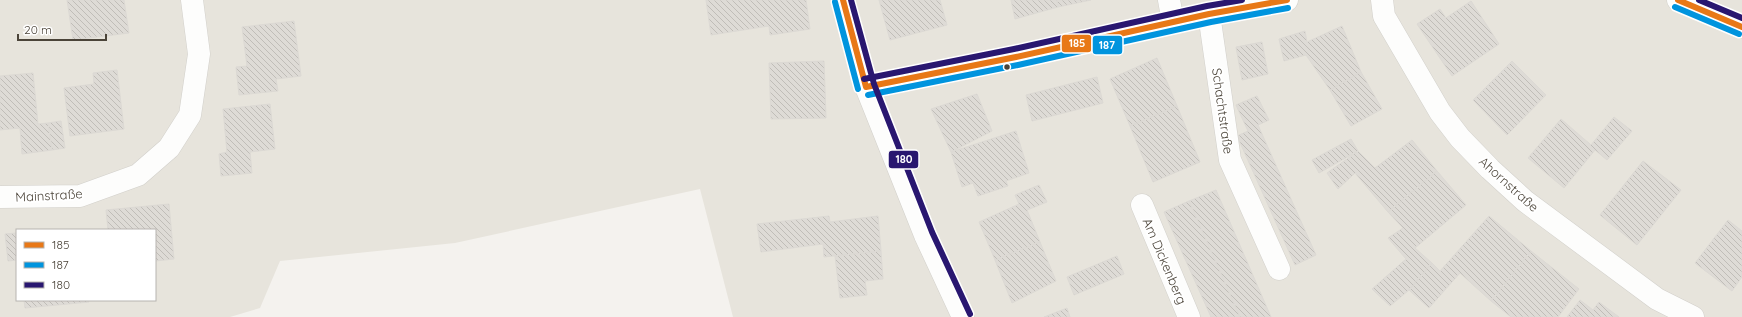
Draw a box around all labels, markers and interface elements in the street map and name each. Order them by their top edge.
scale bar [18,16,106,42]
text: 20 m [24,22,52,37]
line badge: 185 [1061,34,1092,53]
line badge: 187 [1092,35,1123,55]
text: 185 [1069,36,1085,50]
text: 187 [1099,38,1115,52]
unlabelled marker [1002,62,1012,72]
street label: Schachtstraße [1209,67,1237,155]
line badge: 180 [888,150,919,169]
text: 180 [895,152,913,166]
street label: Ahornstraße [1476,153,1542,215]
street label: Mainstraße [15,185,83,205]
street label: Am Dickenberg [1140,215,1190,307]
legend [16,229,156,301]
text: 185 [52,237,69,252]
text: 187 [52,257,69,272]
text: 180 [52,277,70,292]

